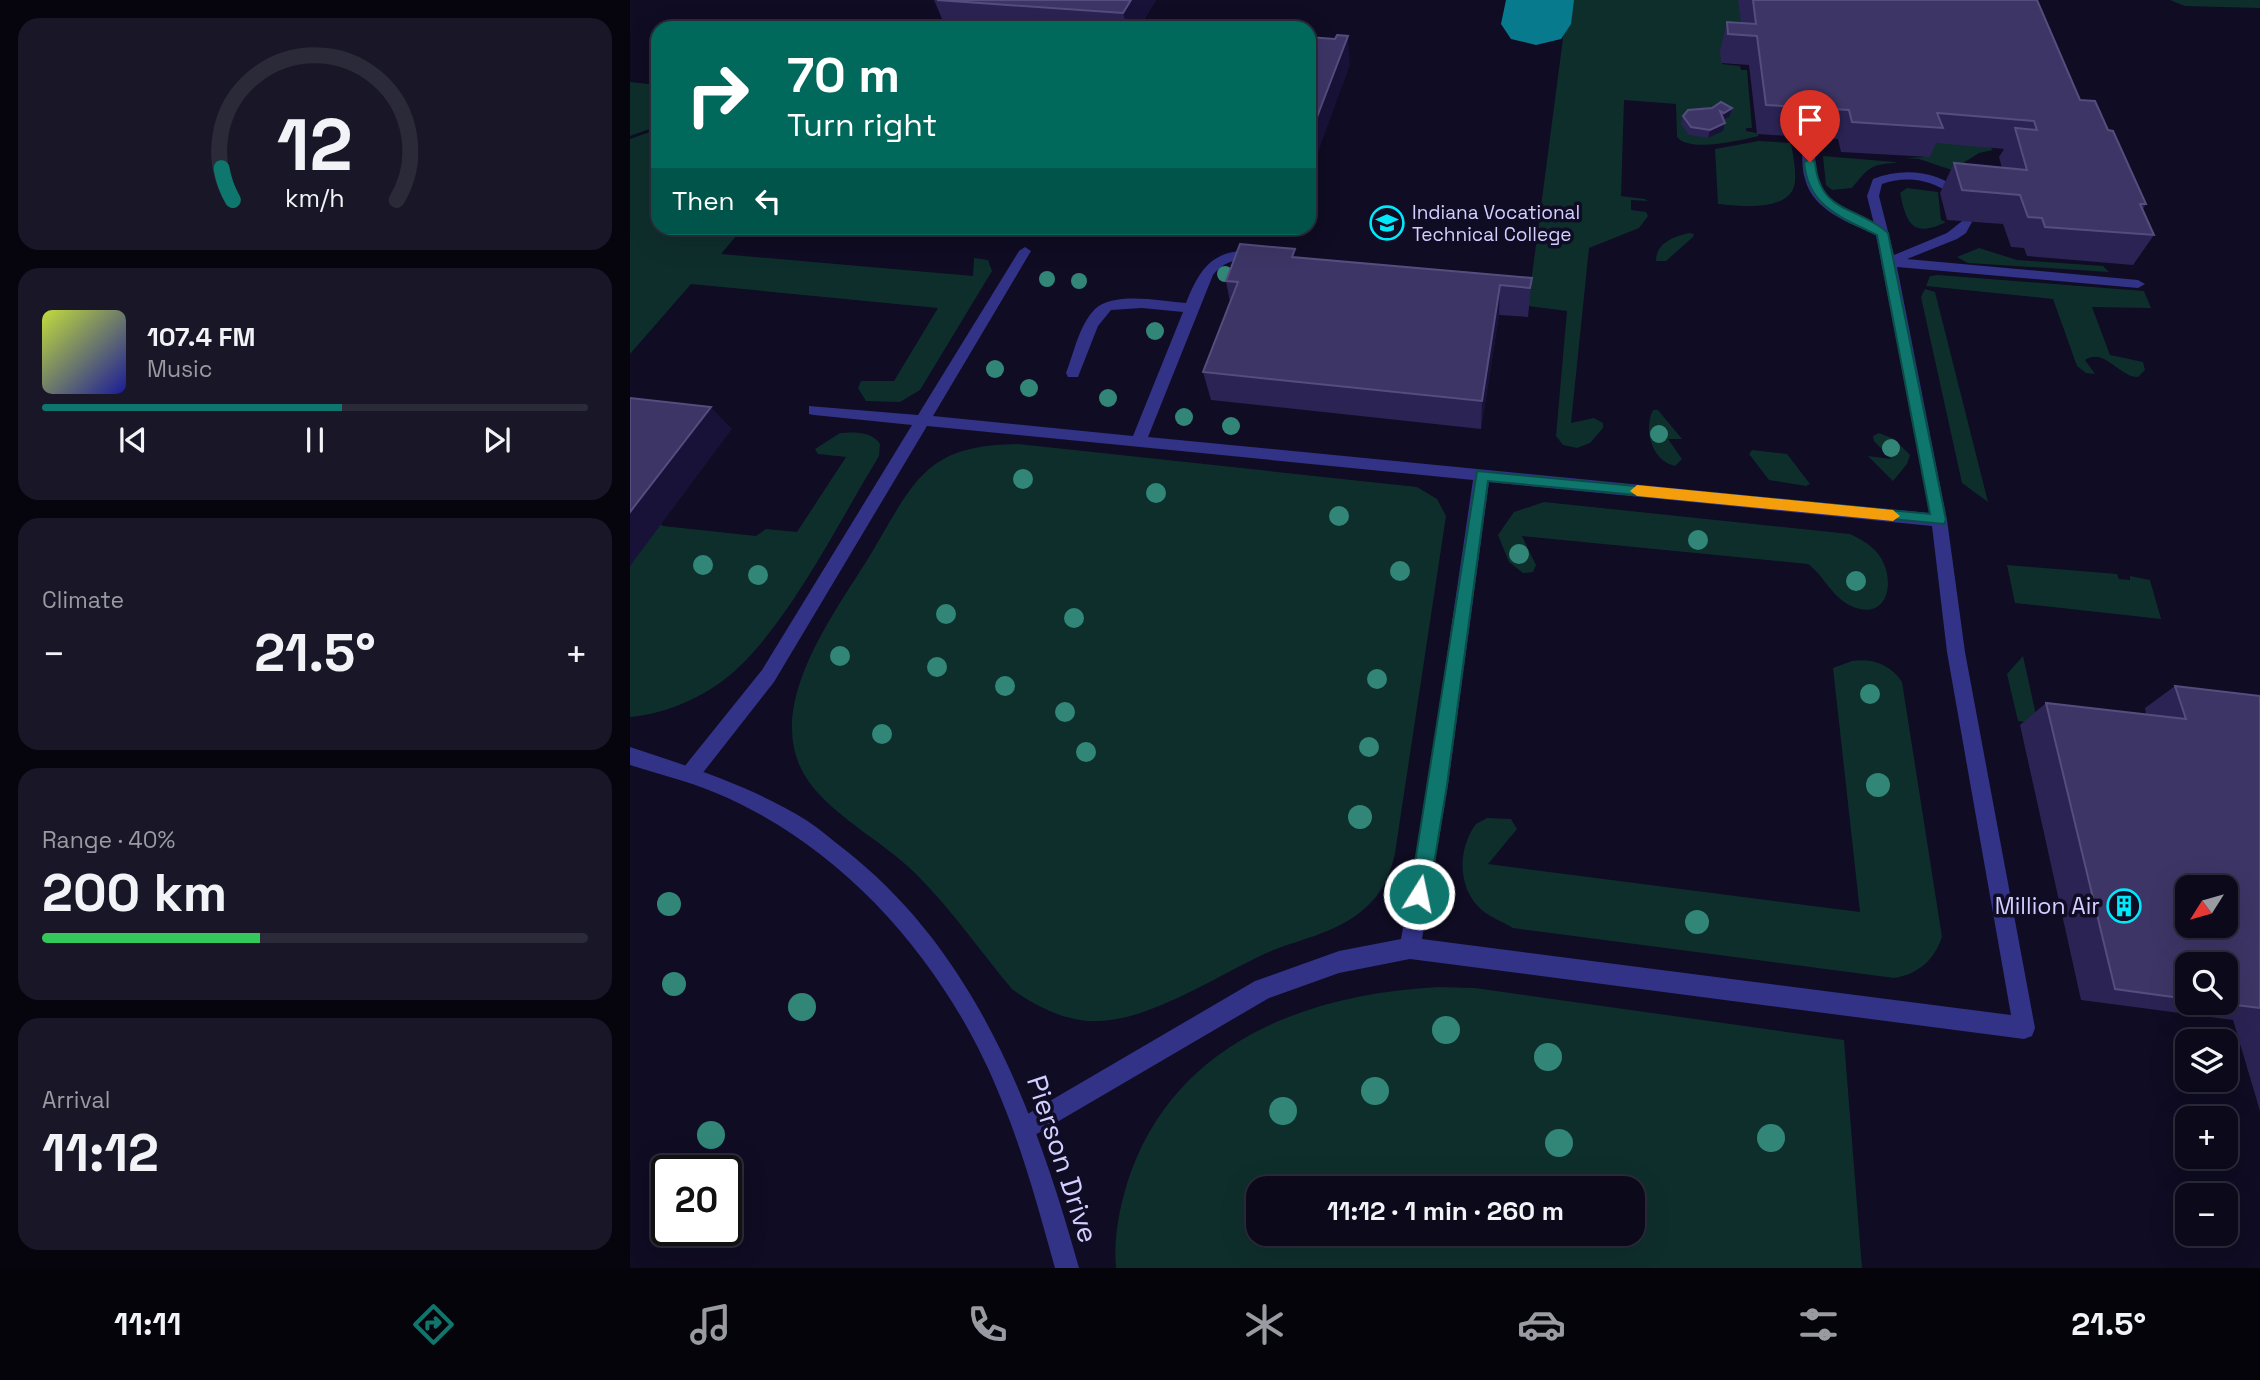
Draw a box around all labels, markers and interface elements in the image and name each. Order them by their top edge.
text: 70 m [787,44,900,106]
icon: right [672,49,763,140]
pin [1780,90,1840,162]
text: 12 [277,98,353,191]
icon: arrive [1791,101,1829,139]
text: Turn right [787,105,937,145]
text: km/h [285,182,345,214]
icon: left [749,182,787,220]
text: Then [672,184,735,218]
place label: Indiana Vocational Technical College [1412,200,1580,247]
school or university icon: Indiana Vocational Technical College [1368,204,1406,242]
text: 107.4 FM [147,320,255,354]
text: Music [147,354,212,384]
icon: previous [114,421,152,459]
icon: pause [296,421,334,459]
icon: next [478,421,516,459]
text: Climate [42,585,124,615]
text: 21.5° [254,620,376,686]
text: − [42,630,66,678]
text: + [564,630,588,678]
text: Range · 40% [42,825,175,855]
position arrow [1382,857,1456,931]
text: 200 km [42,860,227,926]
north arrow [2175,875,2238,938]
map controls [2175,875,2238,1246]
building icon: Million Air [2105,887,2143,925]
place label: Million Air [1995,891,2100,921]
button: search [2175,952,2238,1015]
button: layers [2175,1029,2238,1092]
street label: Pierson Drive [1019,1071,1107,1247]
text: Arrival [42,1085,110,1115]
button: + [2175,1106,2238,1169]
text: 11:12 [42,1120,159,1186]
speed limit sign: 20 [651,1155,742,1246]
button: − [2175,1183,2238,1246]
text: 11:12 · 1 min · 260 m [1327,1194,1564,1228]
icon: directions [409,1300,458,1349]
icon: music [686,1300,735,1349]
icon: phone [963,1300,1012,1349]
icon: climate [1240,1300,1289,1349]
icon: car [1517,1300,1566,1349]
icon: filters [1794,1300,1843,1349]
text: 11:11 [114,1304,181,1344]
text: 21.5° [2071,1304,2146,1344]

